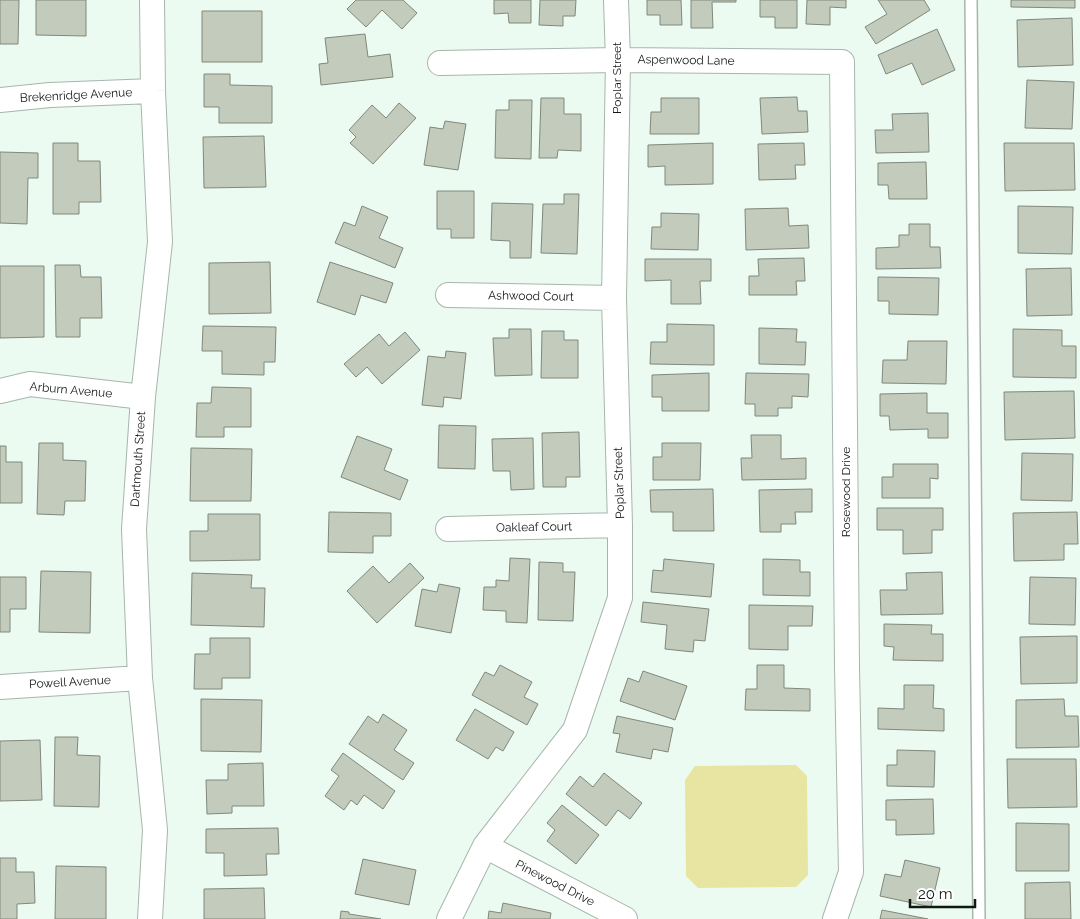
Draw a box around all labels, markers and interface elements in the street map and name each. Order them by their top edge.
street label: Poplar Street [610,42,624,114]
street label: Aspenwood Lane [637,52,735,68]
street label: Brekenridge Avenue [19,85,133,105]
street label: Ashwood Court [488,288,574,304]
street label: Arburn Avenue [29,379,113,401]
street label: Dartmouth Street [128,411,148,507]
street label: Poplar Street [611,447,627,519]
street label: Rosewood Drive [839,447,853,537]
street label: Oakleaf Court [496,519,572,535]
street label: Powell Avenue [29,673,111,691]
street label: Pinewood Drive [513,857,597,909]
scale bar [910,876,975,908]
text: 20 m [918,885,953,903]

